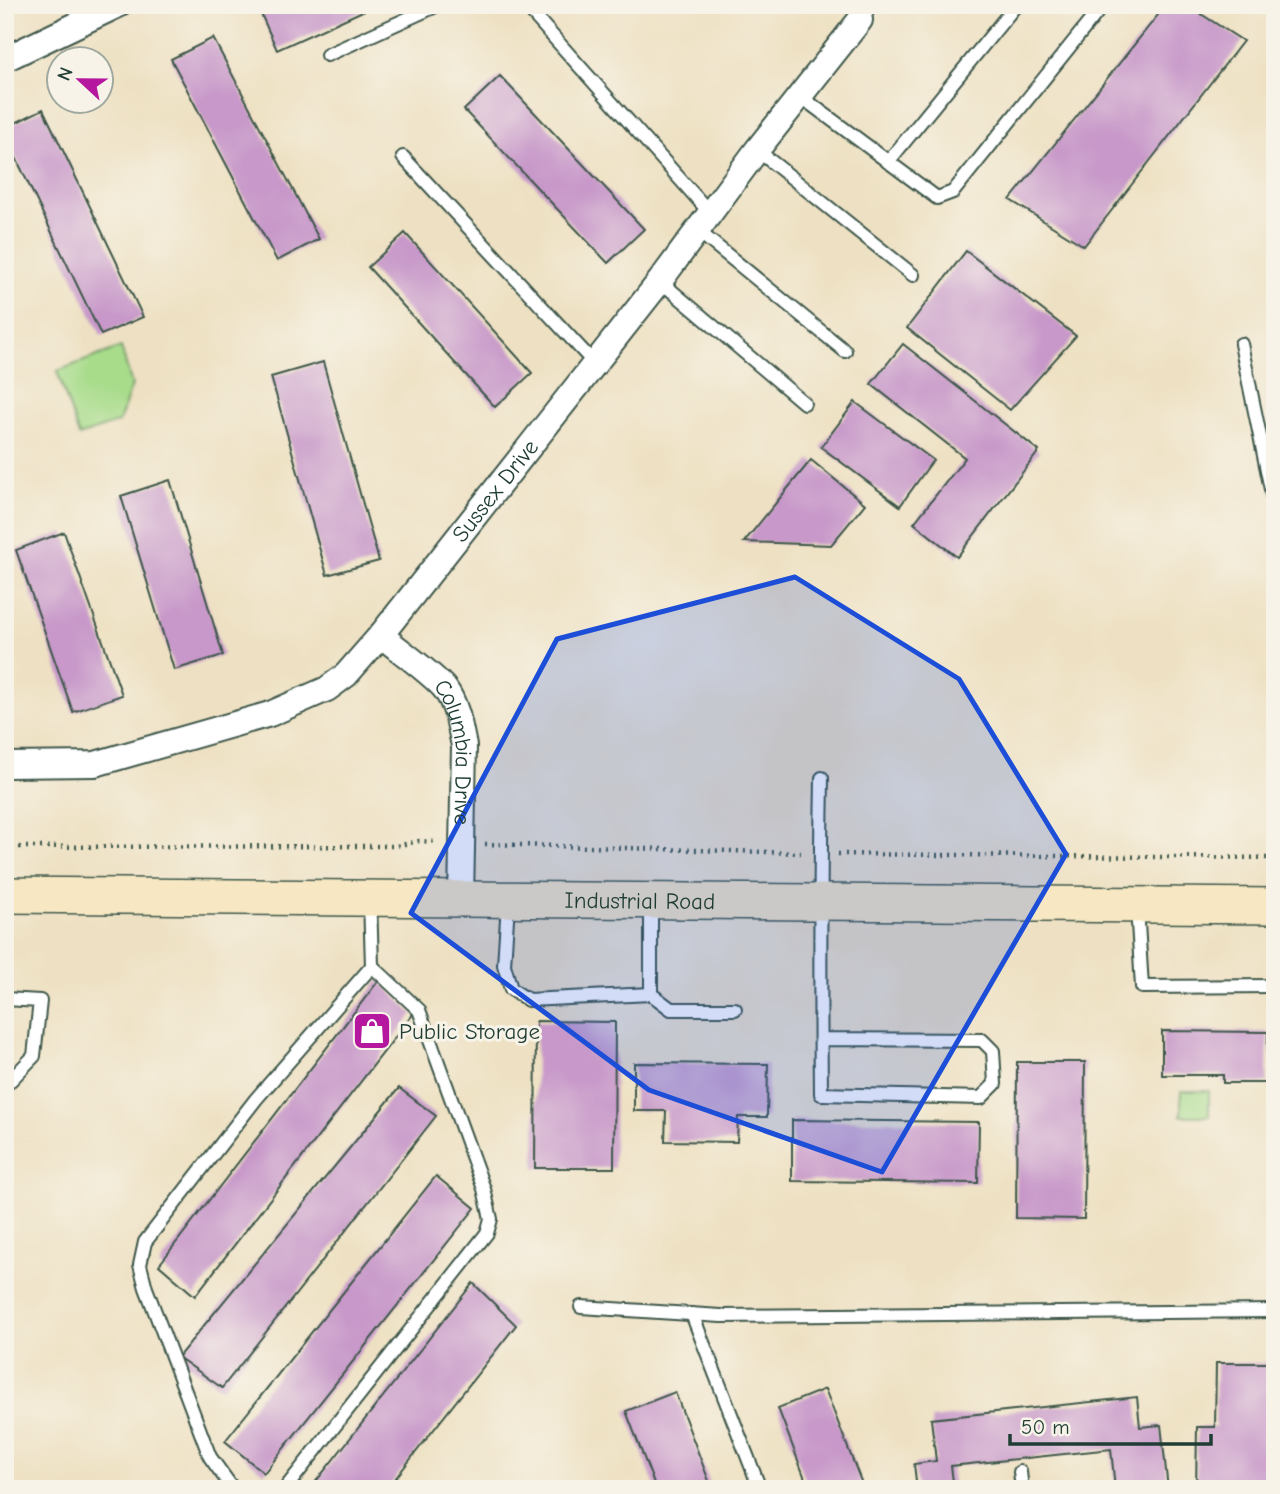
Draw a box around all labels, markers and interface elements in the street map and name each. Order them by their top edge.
north arrow [46,46,116,116]
text: N [53,64,78,84]
street label: Sussex Drive [446,434,544,547]
street label: Columbia Drive [429,673,478,825]
street label: Industrial Road [565,886,715,915]
shop icon: Public Storage [351,1010,393,1052]
place label: Public Storage [399,1018,540,1045]
scale bar [1010,1403,1212,1447]
text: 50 m [1021,1415,1070,1439]

